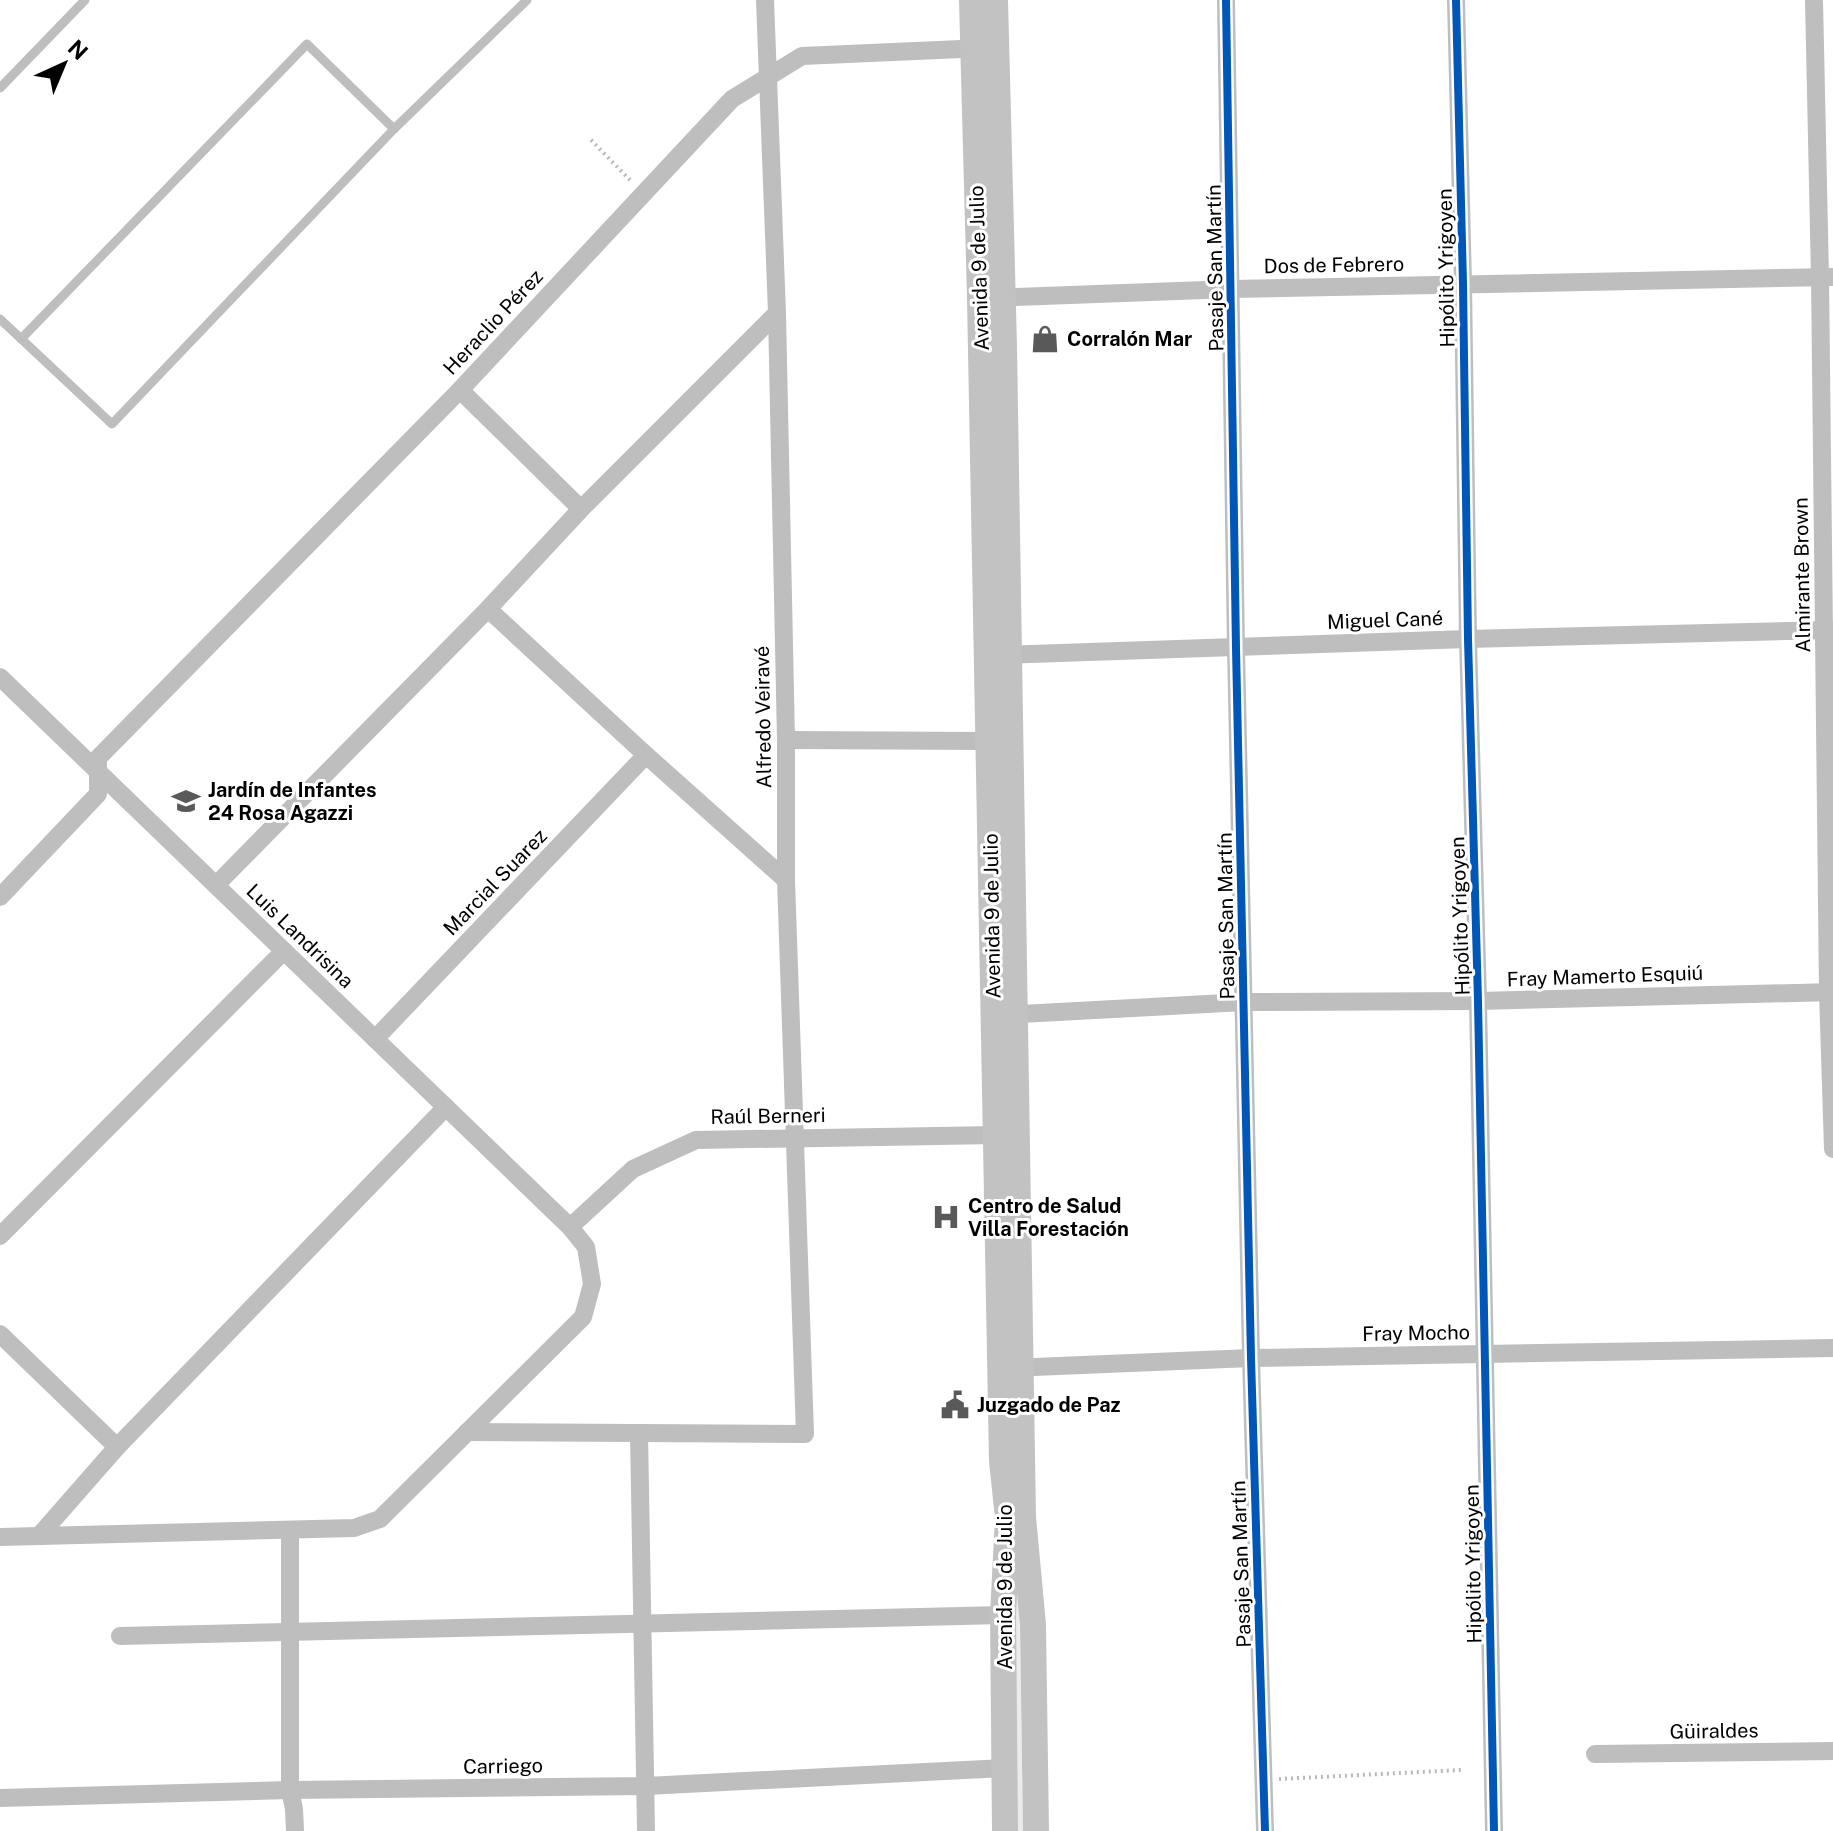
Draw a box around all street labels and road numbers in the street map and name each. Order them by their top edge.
street label: Pasaje San Martín [1202,184,1228,352]
street label: Avenida 9 de Julio [964,185,994,351]
street label: Hipólito Yrigoyen [1433,188,1459,348]
street label: Dos de Febrero [1264,252,1404,278]
street label: Heraclio Pérez [438,264,548,380]
street label: Almirante Brown [1789,497,1815,653]
street label: Miguel Cané [1327,606,1443,634]
street label: Alfredo Veiravé [750,646,776,788]
street label: Marcial Suarez [438,824,552,940]
street label: Pasaje San Martín [1213,832,1239,1000]
street label: Avenida 9 de Julio [979,833,1005,999]
street label: Hipólito Yrigoyen [1445,836,1475,996]
street label: Luis Landrisina [241,879,359,993]
street label: Fray Mamerto Esquiú [1506,961,1704,991]
street label: Raúl Berneri [710,1103,826,1129]
street label: Fray Mocho [1362,1320,1470,1346]
street label: Pasaje San Martín [1226,1480,1256,1648]
street label: Hipólito Yrigoyen [1460,1484,1486,1644]
street label: Avenida 9 de Julio [993,1504,1017,1670]
street label: Güiraldes [1669,1718,1759,1744]
street label: Carriego [463,1753,543,1779]

